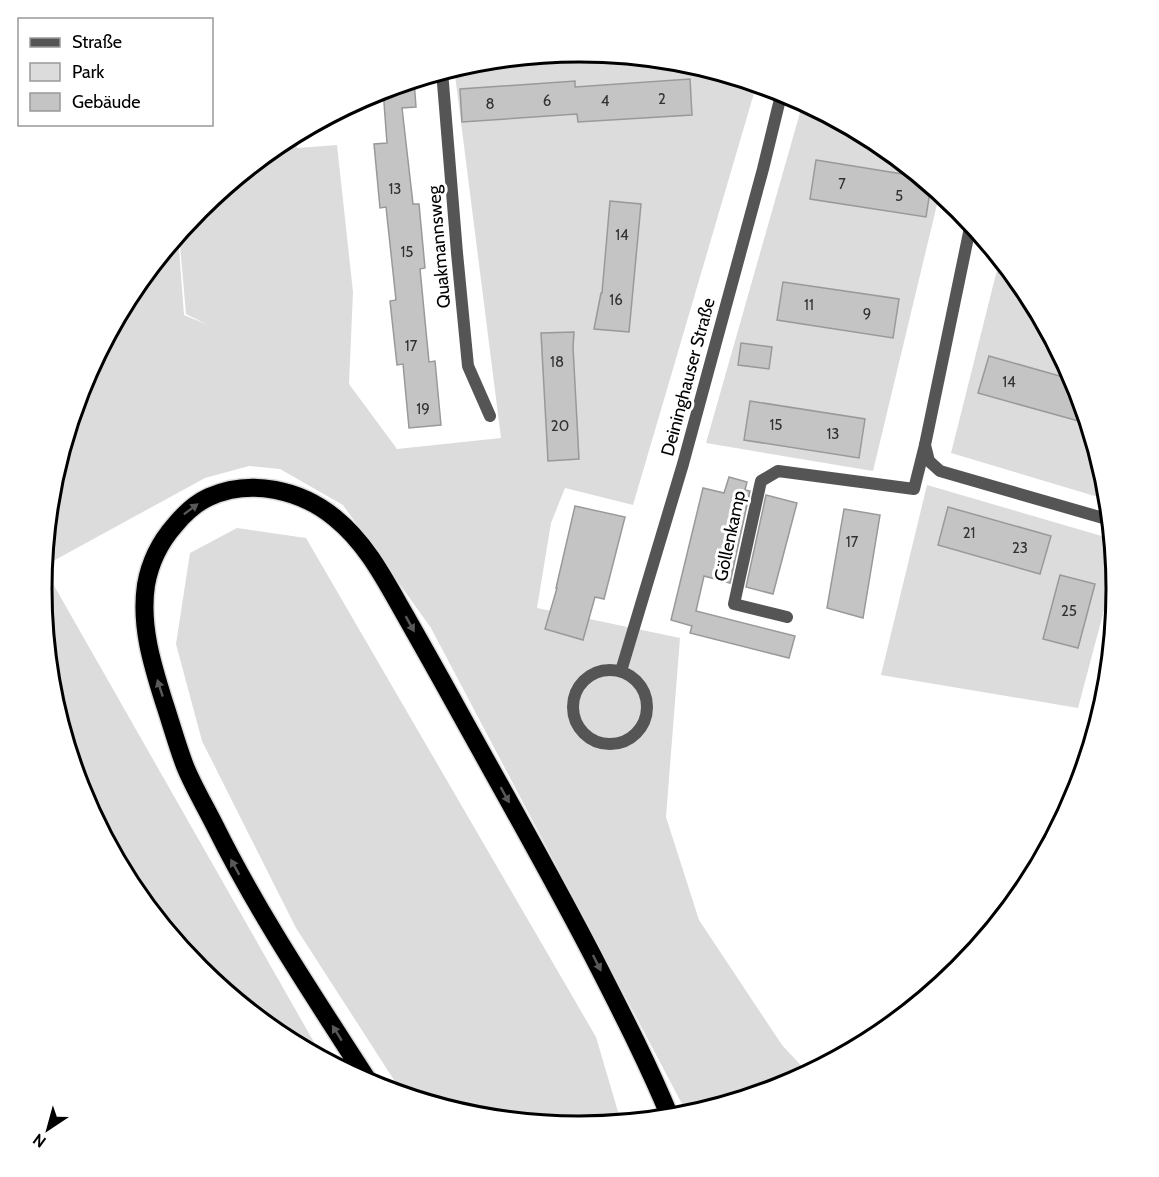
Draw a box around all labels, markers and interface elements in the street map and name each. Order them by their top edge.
legend [18,18,213,126]
text: Straße [72,31,122,53]
text: Park [72,61,105,83]
house number: 2 [658,90,666,108]
text: Gebäude [72,91,141,113]
house number: 6 [543,92,551,110]
house number: 4 [601,92,610,110]
house number: 8 [485,95,495,113]
house number: 7 [838,175,846,193]
house number: 13 [388,180,402,198]
street label: Quakmannsweg [423,184,455,309]
house number: 5 [895,187,903,205]
house number: 14 [615,226,629,244]
house number: 15 [400,243,414,261]
house number: 16 [609,291,623,309]
street label: Deininghauser Straße [656,295,720,459]
house number: 11 [804,296,814,314]
house number: 9 [863,305,871,323]
house number: 17 [405,337,418,355]
house number: 18 [550,353,564,371]
house number: 14 [1002,373,1016,391]
house number: 19 [416,400,430,418]
house number: 15 [769,416,783,434]
house number: 20 [551,417,569,435]
house number: 13 [826,425,840,443]
street label: Göllenkamp [710,489,750,583]
one-way arrow [184,504,199,516]
house number: 21 [963,524,975,542]
house number: 17 [846,533,859,551]
house number: 23 [1012,539,1028,557]
house number: 25 [1061,602,1077,620]
one-way arrow [405,616,415,633]
one-way arrow [154,679,164,697]
one-way arrow [500,786,510,803]
one-way arrow [230,859,241,875]
one-way arrow [592,955,601,972]
one-way arrow [332,1025,343,1041]
north arrow [18,1099,78,1159]
text: N [29,1130,50,1152]

